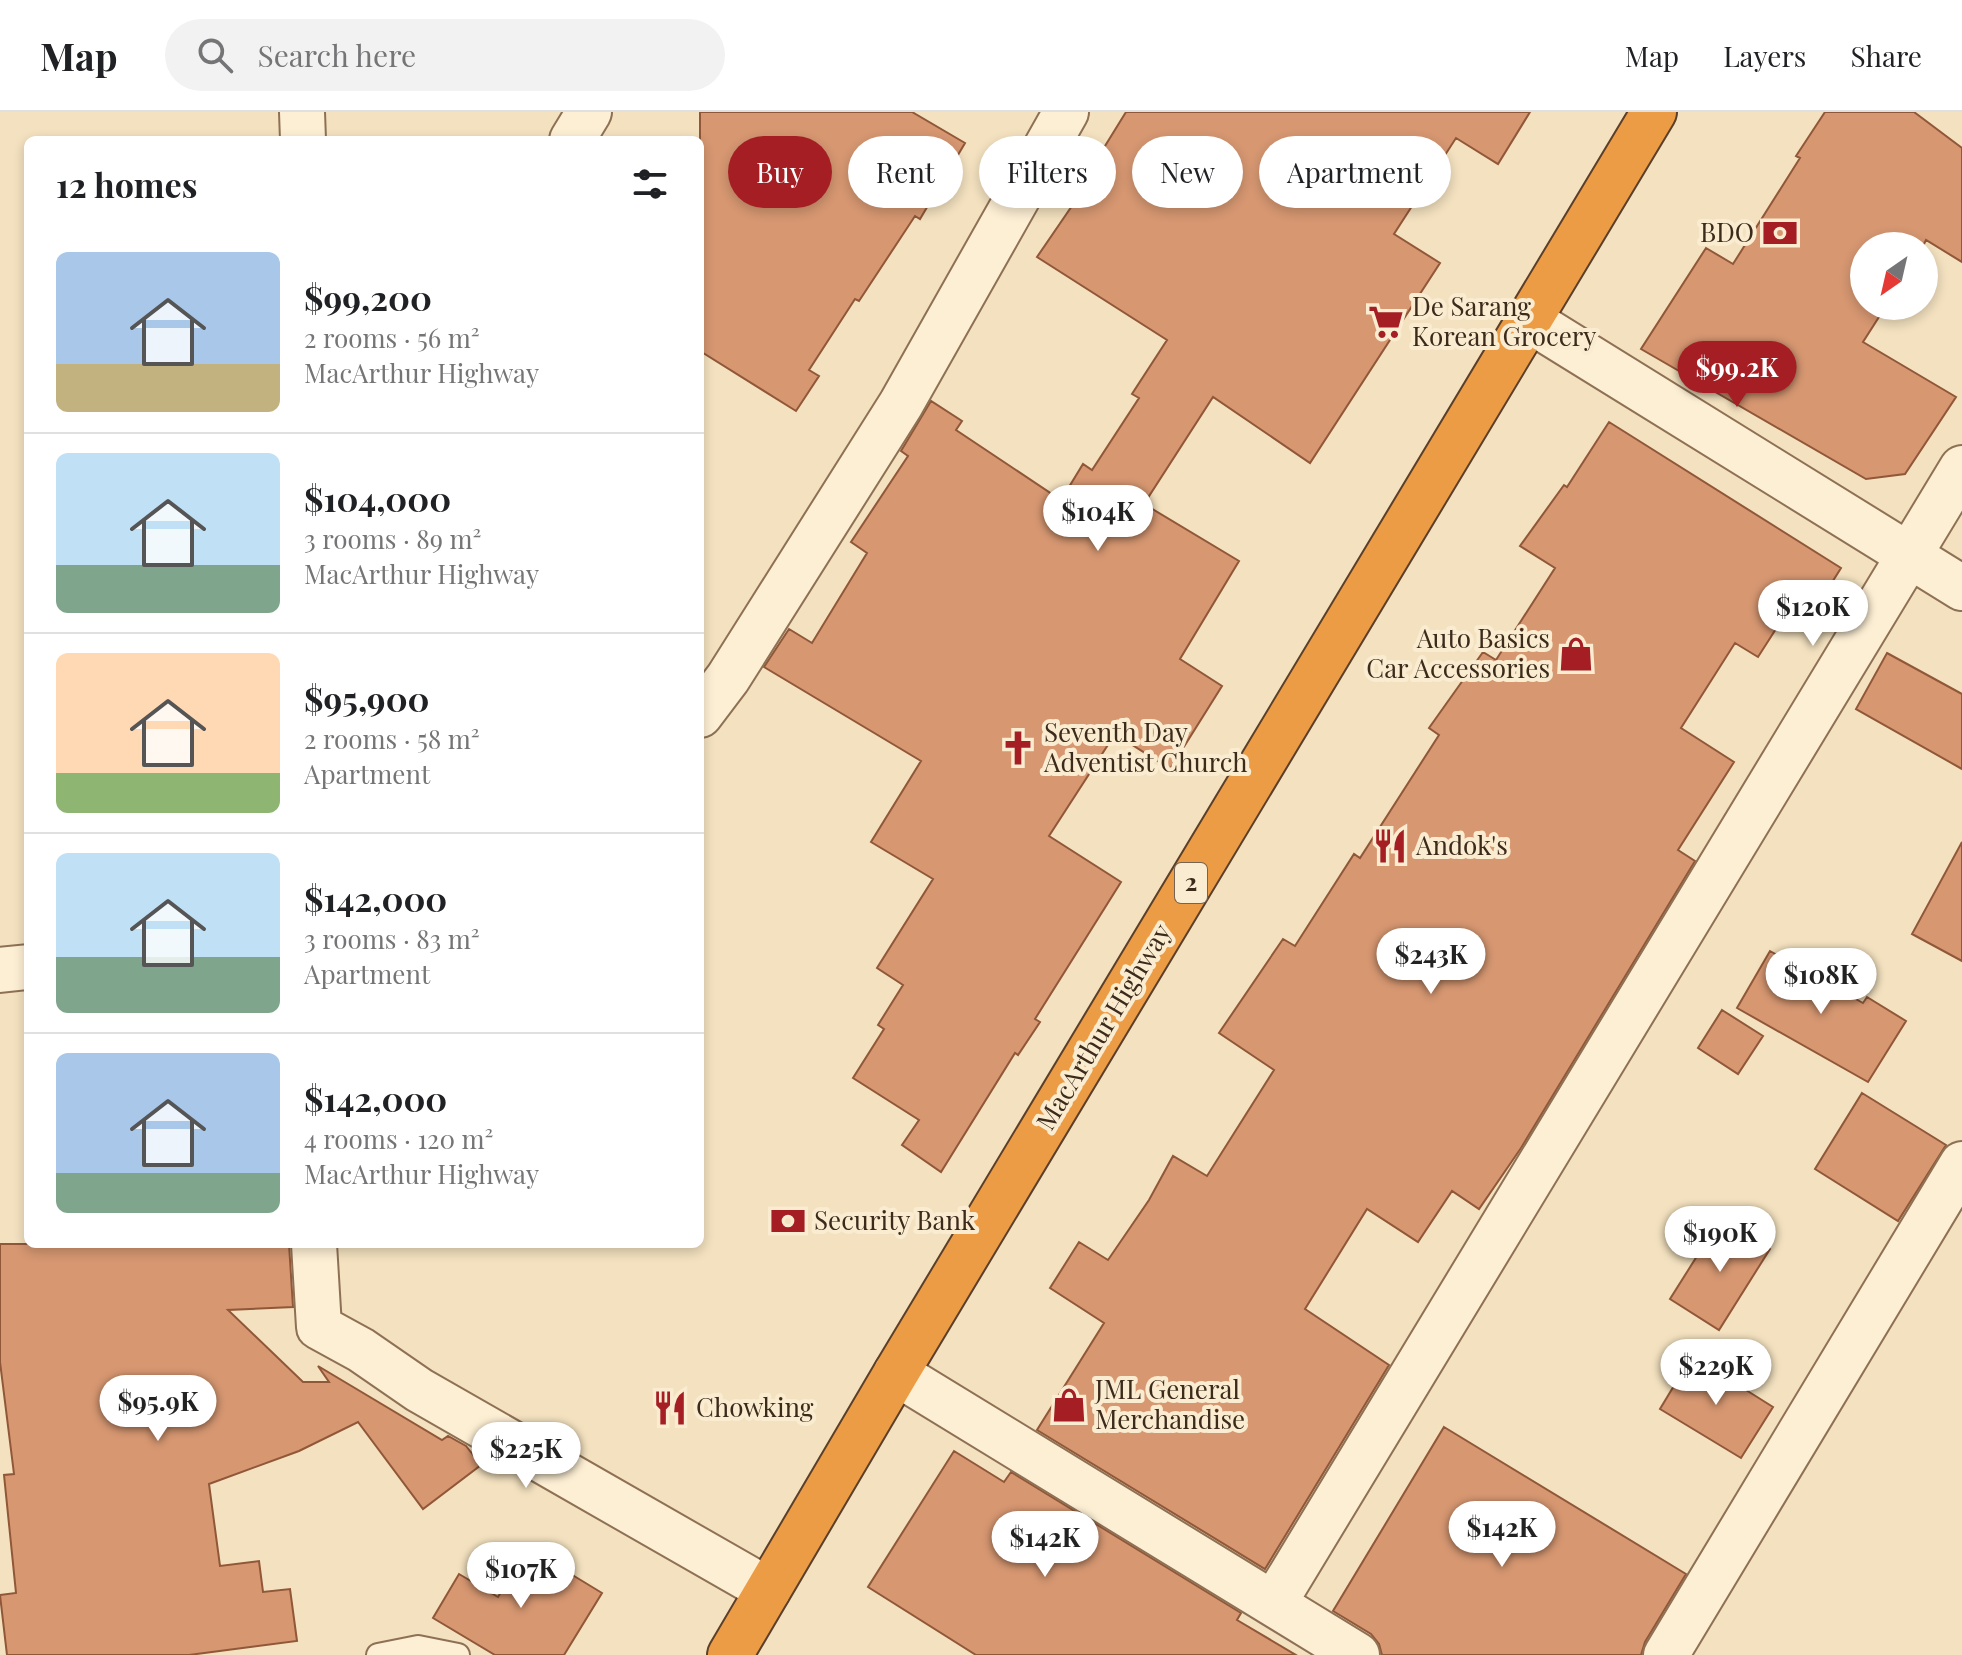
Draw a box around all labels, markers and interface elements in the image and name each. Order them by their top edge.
search box [165,19,725,91]
text: Map [40,30,117,81]
icon: search [193,33,237,77]
text: Search here [257,35,416,75]
text: Map [1625,37,1679,74]
text: Layers [1723,37,1806,74]
text: Share [1850,37,1922,74]
chip: Buy [728,136,832,208]
chip: Rent [848,136,963,208]
chip: Filters [979,136,1116,208]
chip: New [1132,136,1243,208]
chip: Apartment [1259,136,1451,208]
text: 12 homes [56,161,197,207]
icon: filters [628,162,672,206]
place label: BDO [1700,214,1754,249]
bank icon: BDO [1761,214,1799,252]
north arrow [1850,232,1938,320]
map controls [1850,232,1938,320]
text: $99,200 [304,274,432,320]
icon: home [120,284,216,380]
place label: De Sarang Korean Grocery [1412,288,1596,353]
supermarket icon: De Sarang Korean Grocery [1367,303,1405,341]
text: 2 rooms · 56 m² [304,320,480,355]
pin: $99.2K [1672,341,1802,409]
text: $99.2K [1696,349,1778,384]
text: MacArthur Highway [304,355,539,390]
text: $104,000 [304,475,451,521]
icon: home [120,485,216,581]
pin: $104K [1042,485,1154,553]
text: $104K [1061,493,1135,528]
text: 3 rooms · 89 m² [304,521,481,556]
text: MacArthur Highway [304,556,539,591]
pin: $120K [1757,580,1869,648]
text: $120K [1776,588,1850,623]
place label: Auto Basics Car Accessories [1366,620,1550,685]
shop icon: Auto Basics Car Accessories [1557,635,1595,673]
text: $95,900 [304,675,430,721]
icon: home [120,685,216,781]
place label: Seventh Day Adventist Church [1043,714,1248,779]
text: 2 rooms · 58 m² [304,721,480,756]
church icon: Seventh Day Adventist Church [999,729,1037,767]
text: Apartment [304,756,430,791]
restaurant icon: Andok's [1371,827,1409,865]
place label: Andok's [1415,827,1508,862]
road number: 2 [1175,863,1207,903]
text: $142,000 [304,875,447,921]
icon: home [120,885,216,981]
street label: MacArthur Highway [1027,916,1178,1136]
text: 3 rooms · 83 m² [304,921,480,956]
pin: $243K [1375,928,1487,996]
text: $243K [1394,936,1468,971]
pin: $108K [1765,948,1877,1016]
text: Apartment [304,956,430,991]
text: $108K [1784,956,1858,991]
text: $142,000 [304,1075,447,1121]
icon: home [120,1085,216,1181]
text: 4 rooms · 120 m² [304,1121,493,1156]
text: MacArthur Highway [304,1156,539,1191]
bank icon: Security Bank [769,1202,807,1240]
place label: Security Bank [814,1202,976,1237]
pin: $190K [1664,1206,1776,1274]
text: $190K [1683,1214,1757,1249]
pin: $229K [1660,1339,1772,1407]
text: $229K [1678,1347,1754,1382]
place label: JML General Merchandise [1094,1371,1245,1436]
pin: $95.9K [93,1375,223,1443]
text: $95.9K [118,1383,199,1418]
shop icon: JML General Merchandise [1050,1386,1088,1424]
restaurant icon: Chowking [651,1389,689,1427]
place label: Chowking [696,1389,814,1424]
pin: $225K [470,1422,582,1490]
text: $225K [490,1430,562,1465]
pin: $142K [1446,1501,1558,1569]
text: $142K [1467,1509,1537,1544]
pin: $142K [989,1511,1101,1579]
text: $142K [1010,1519,1080,1554]
pin: $107K [465,1542,577,1610]
text: $107K [485,1550,557,1585]

